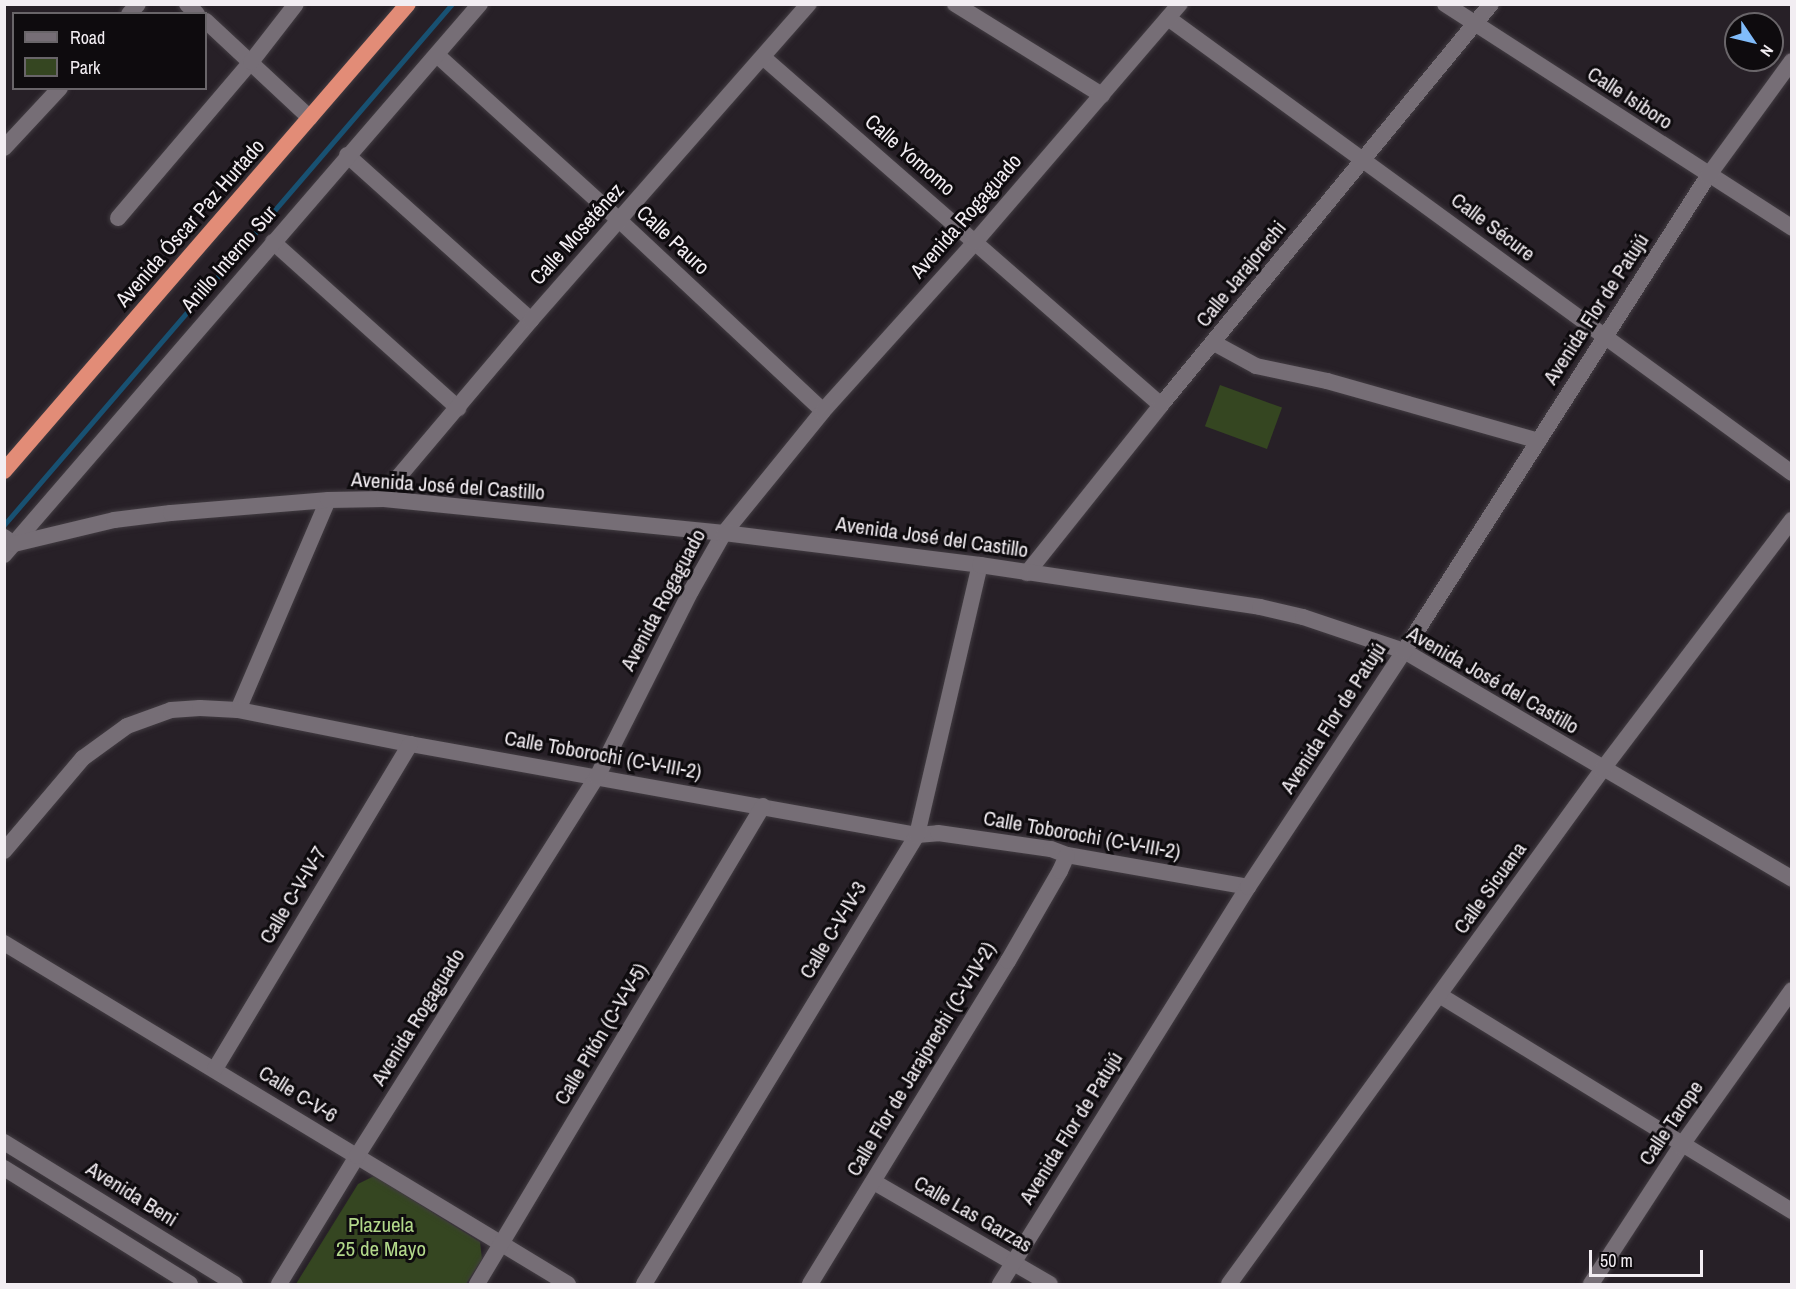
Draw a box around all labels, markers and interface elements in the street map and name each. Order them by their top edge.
legend [12,12,207,90]
north arrow [1724,12,1784,72]
text: Road [70,25,105,50]
text: N [1755,41,1779,61]
text: Park [70,55,100,80]
street label: Calle Isiboro [1583,61,1677,135]
street label: Calle Yomomo [860,109,960,201]
street label: Avenida Óscar Paz Hurtado [110,134,270,312]
street label: Avenida Rogaguado [905,149,1027,283]
street label: Calle Moseténez [525,178,629,290]
street label: Calle Sécure [1446,187,1540,267]
street label: Calle Pauro [632,200,714,280]
street label: Anillo Interno Sur [176,201,282,317]
street label: Calle Jarajorechi [1191,216,1291,332]
street label: Avenida Flor de Patujú [1538,229,1654,389]
street label: Avenida José del Castillo [350,467,546,505]
street label: Avenida José del Castillo [834,511,1030,563]
street label: Avenida Rogaguado [615,525,711,675]
street label: Avenida José del Castillo [1403,621,1583,739]
street label: Avenida Flor de Patujú [1275,638,1391,798]
street label: Calle Toborochi (C-V-III-2) [502,725,704,785]
street label: Calle Toborochi (C-V-III-2) [981,805,1183,865]
street label: Calle Sicuana [1448,837,1532,939]
street label: Calle C-V-IV-7 [254,842,332,948]
street label: Calle C-V-IV-3 [794,877,872,983]
street label: Calle Flor de Jarajorechi (C-V-IV-2) [841,937,1001,1181]
street label: Avenida Rogaguado [366,944,470,1090]
street label: Calle Pitón (C-V-V-5) [549,959,653,1109]
street label: Avenida Flor de Patujú [1014,1047,1128,1209]
street label: Calle C-V-6 [254,1060,342,1128]
street label: Calle Tarope [1633,1076,1709,1170]
street label: Avenida Beni [82,1156,182,1232]
street label: Calle Las Garzas [910,1170,1036,1258]
park label: Plazuela 25 de Mayo [336,1212,426,1262]
scale bar [1592,1238,1706,1276]
text: 50 m [1600,1248,1633,1273]

